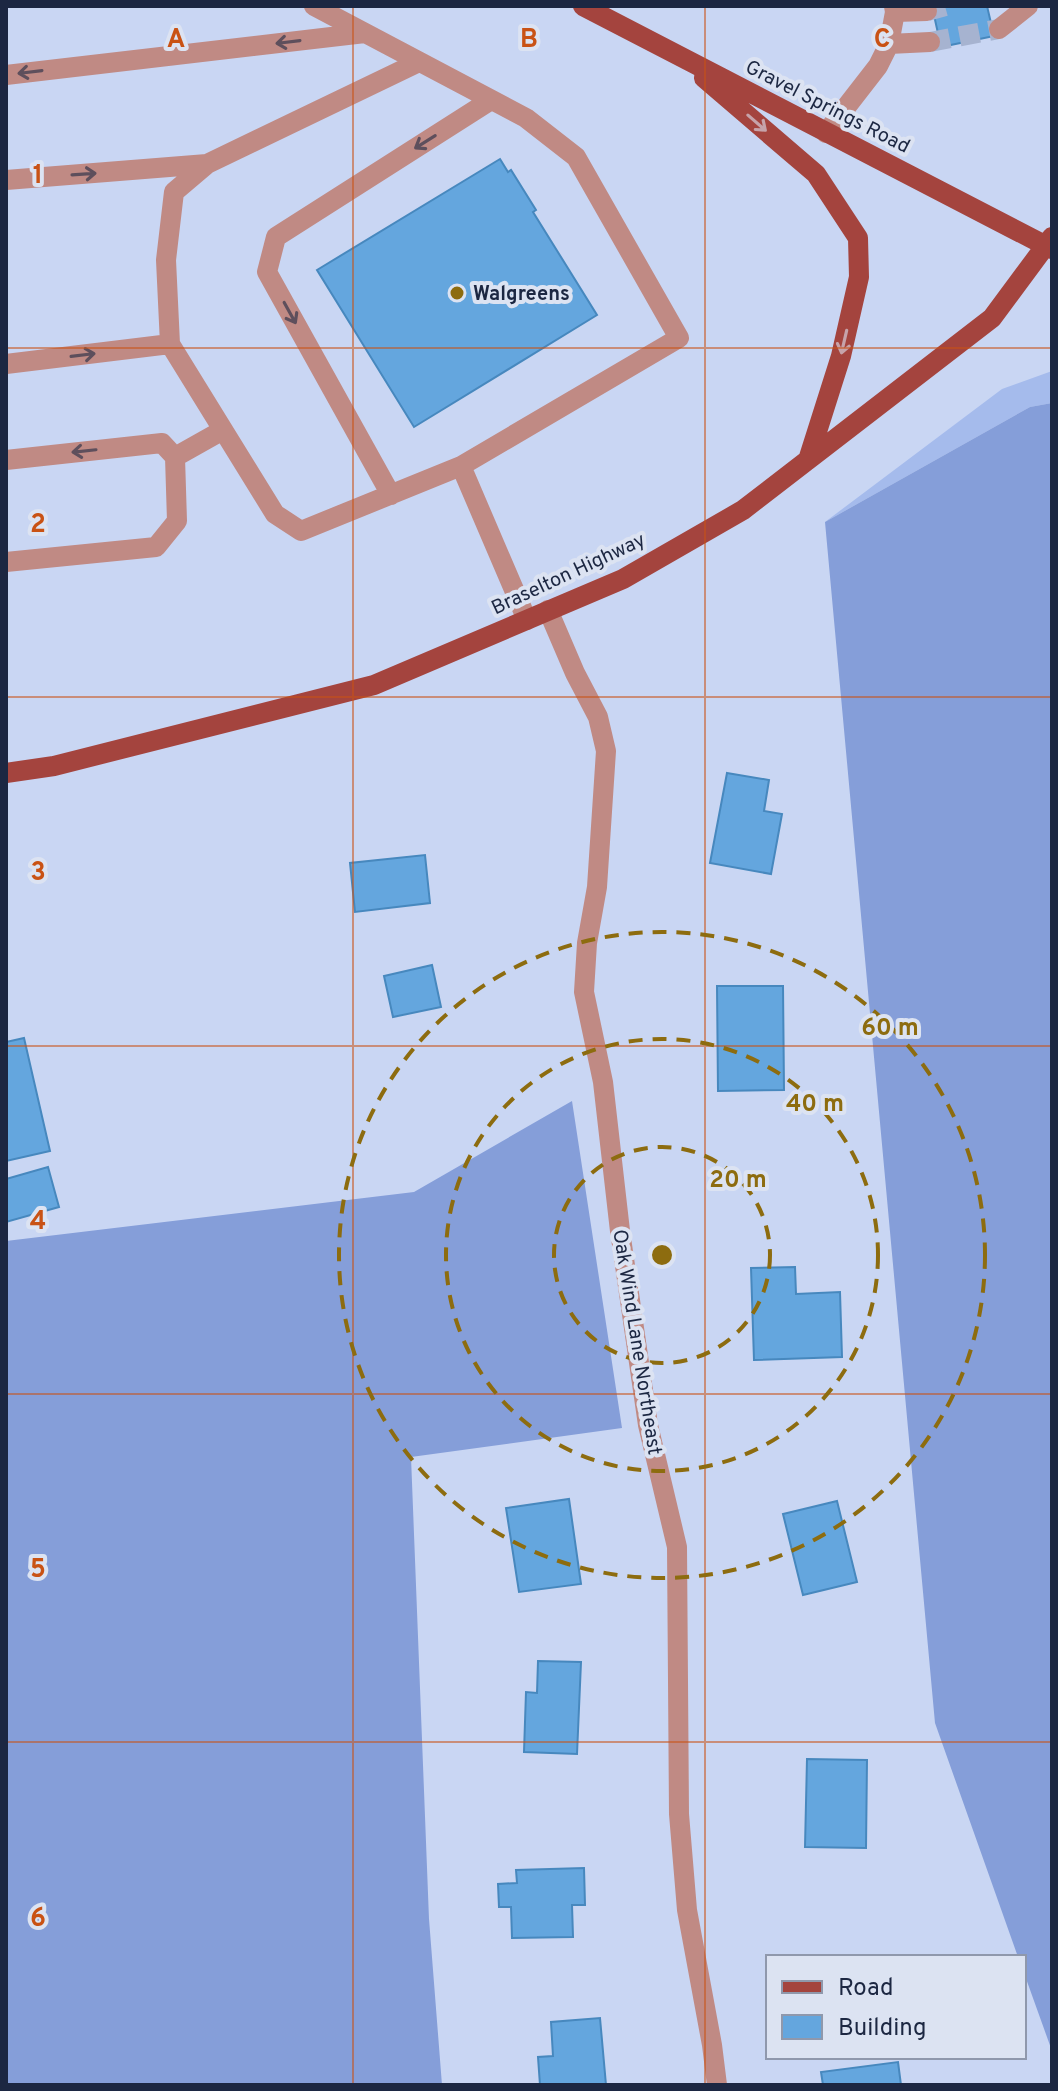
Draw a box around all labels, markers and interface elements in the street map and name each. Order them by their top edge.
text: A [167,24,185,57]
text: B [520,24,538,57]
text: C [874,24,890,57]
one-way arrow [275,35,302,50]
street label: Gravel Springs Road [740,55,914,161]
one-way arrow [17,65,43,80]
one-way arrow [746,114,767,132]
one-way arrow [414,134,437,150]
text: 1 [33,160,43,193]
one-way arrow [70,166,97,181]
place label: Walgreens [473,282,570,308]
marker: Walgreens [448,284,466,302]
one-way arrow [282,301,298,324]
one-way arrow [836,328,851,354]
one-way arrow [69,347,96,362]
one-way arrow [72,444,98,459]
text: 2 [30,509,46,542]
street label: Braselton Highway [488,528,650,622]
text: 3 [30,857,46,890]
text: 60 m [861,1014,919,1044]
text: 40 m [786,1090,844,1120]
text: 20 m [709,1166,767,1196]
text: 4 [30,1206,46,1239]
street label: Oak Wind Lane Northeast [605,1228,667,1457]
centre of rings [648,1241,676,1269]
text: 5 [30,1554,46,1587]
text: 6 [30,1903,46,1936]
legend [766,1955,1026,2059]
text: Road [838,1974,894,2004]
text: Building [838,2014,927,2044]

